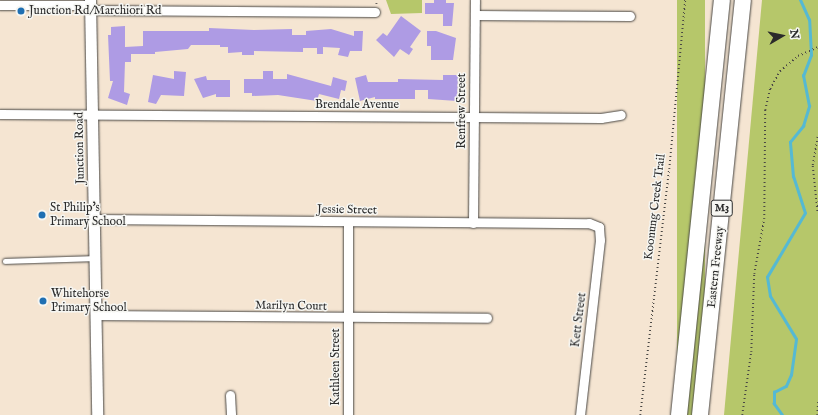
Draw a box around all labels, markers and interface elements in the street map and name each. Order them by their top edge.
place label: Junction Rd/Marchiori Rd [29,4,161,18]
marker: Junction Rd/Marchiori Rd [16,6,26,16]
north arrow [762,16,802,56]
text: N [786,28,802,40]
street label: Renfrew Street [455,73,469,149]
street label: Brendale Avenue [315,98,399,112]
street label: Junction Road [72,112,88,184]
street label: Koonung Creek Trail [641,153,669,261]
road number: M3 [710,199,734,217]
place label: St Philip's Primary School [50,201,126,229]
street label: Jessie Street [317,202,377,218]
marker: St Philip's Primary School [37,210,47,220]
street label: Eastern Freeway [705,225,727,309]
place label: Whitehorse Primary School [51,287,127,315]
street label: Kett Street [569,292,589,348]
marker: Whitehorse Primary School [38,296,48,306]
street label: Marilyn Court [255,298,327,314]
street label: Kathleen Street [329,328,343,406]

